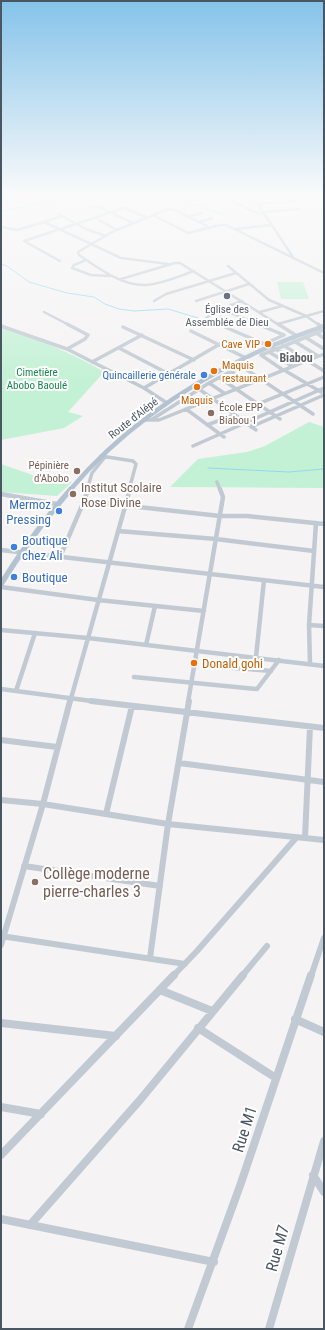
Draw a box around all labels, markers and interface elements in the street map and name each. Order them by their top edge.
marker: Église des Assemblée de Dieu [222,291,232,301]
place label: Église des Assemblée de Dieu [185,303,269,329]
place label: Cave VIP [221,338,260,351]
marker: Cave VIP [263,339,273,349]
district label: Biabou [279,351,313,365]
place label: Maquis restaurant [222,359,266,385]
park label: Cimetière Abobo Baoulé [7,366,67,392]
marker: Maquis restaurant [209,366,219,376]
place label: Quincaillerie générale [102,369,196,382]
marker: Quincaillerie générale [199,370,209,380]
marker: Maquis [192,382,202,392]
place label: Maquis [181,394,213,407]
street label: Route d'Alépé [106,395,161,442]
place label: École EPP Biabou 1 [219,401,263,427]
marker: École EPP Biabou 1 [206,408,216,418]
place label: Pépinière d'Abobo [28,459,69,485]
marker: Pépinière d'Abobo [72,466,82,476]
place label: Institut Scolaire Rose Divine [81,480,162,510]
marker: Institut Scolaire Rose Divine [68,489,78,499]
place label: Mermoz Pressing [6,497,51,527]
marker: Mermoz Pressing [54,506,64,516]
place label: Boutique chez Ali [22,533,68,563]
marker: Boutique chez Ali [9,542,19,552]
place label: Boutique [22,570,68,585]
marker: Boutique [9,572,19,582]
place label: Donald gohi [202,656,263,671]
marker: Donald gohi [189,658,199,668]
place label: Collège moderne pierre-charles 3 [43,864,150,901]
marker: Collège moderne pierre-charles 3 [30,877,40,887]
street label: Rue M1 [228,1104,261,1155]
street label: Rue M7 [262,1223,293,1274]

